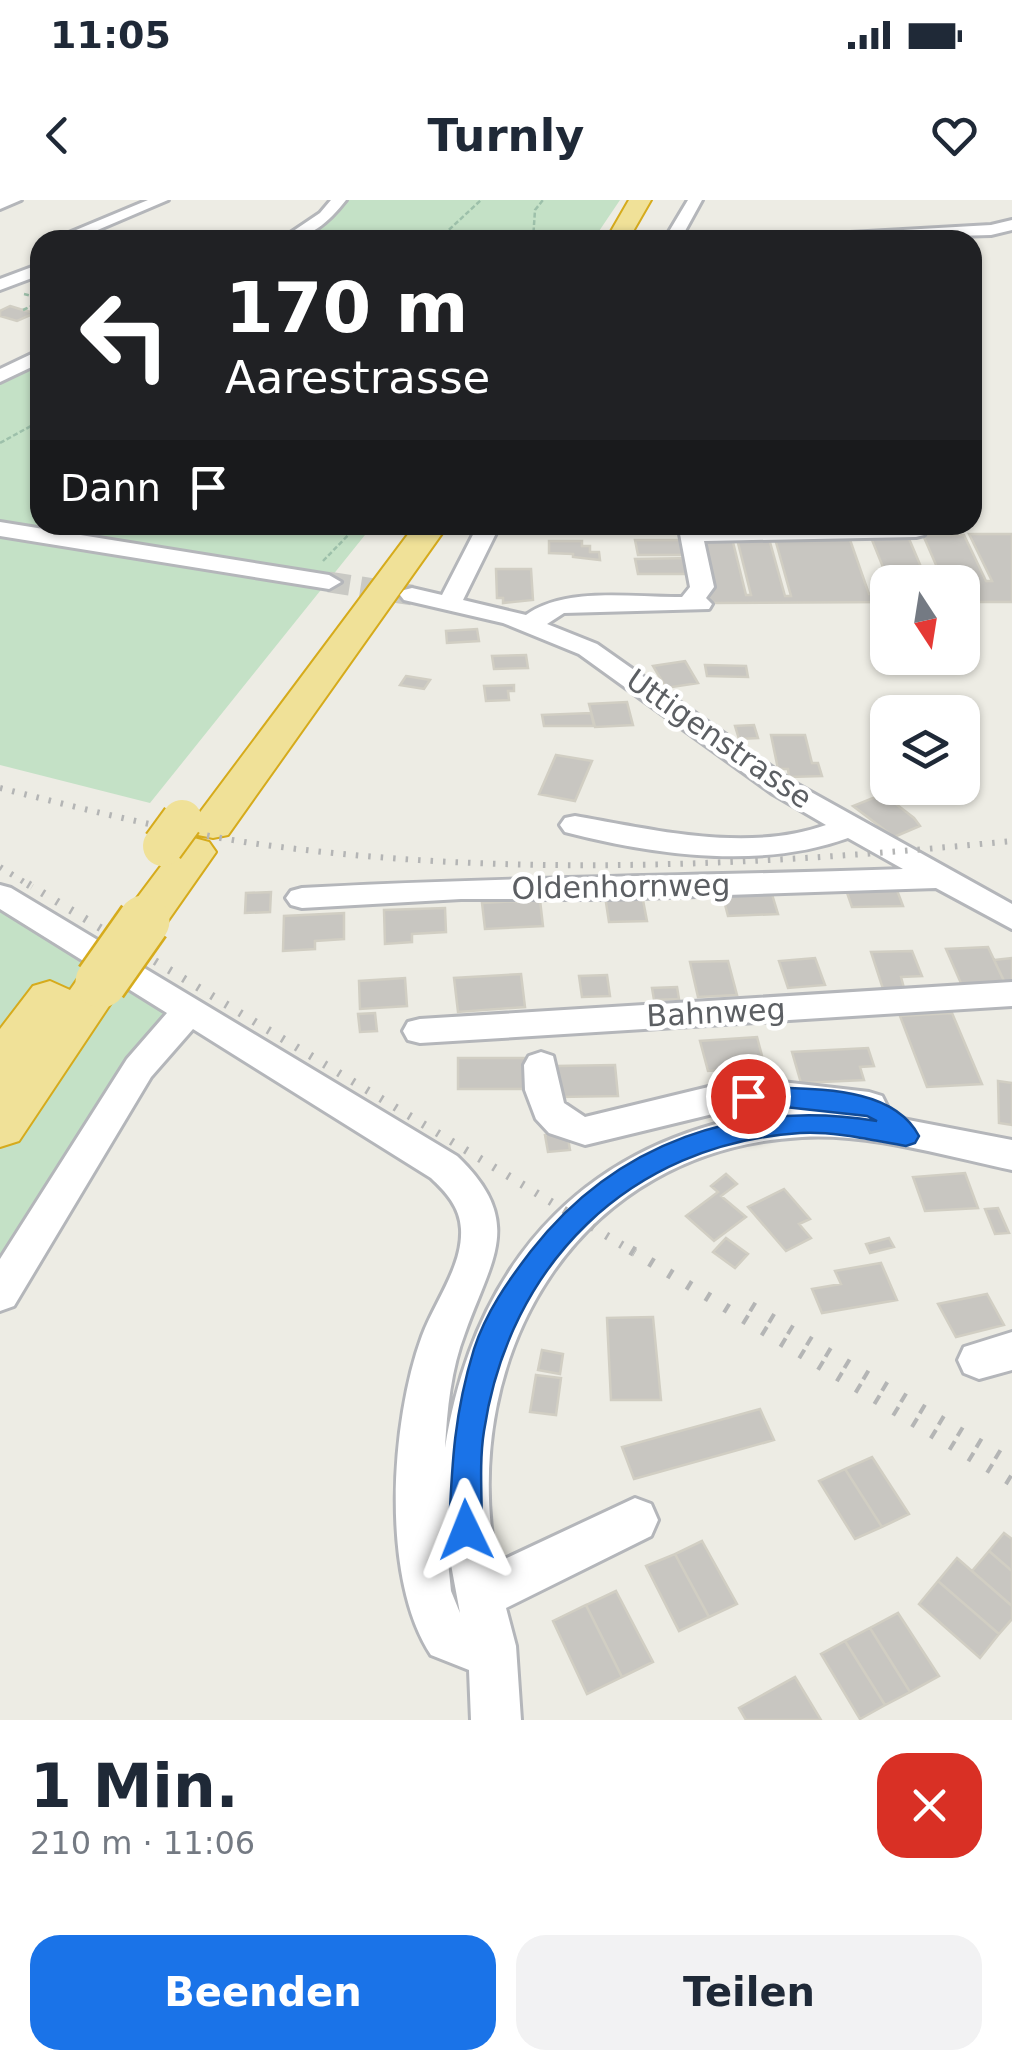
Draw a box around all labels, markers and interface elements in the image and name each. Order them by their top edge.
text: 11:05 [50,13,171,57]
icon: back [30,108,85,163]
icon: heart [927,108,982,163]
text: Turnly [428,109,584,162]
text: 170 m [225,267,468,349]
icon: left [60,270,190,400]
text: Aarestrasse [225,351,490,404]
icon: arrive [181,460,236,515]
text: Dann [60,466,161,510]
north arrow [870,565,980,675]
map controls [870,565,980,805]
street label: Uttigenstrasse [620,662,819,815]
button: layers [870,695,980,805]
street label: Oldenhornweg [511,867,731,906]
street label: Bahnweg [646,991,786,1034]
pin [706,1054,791,1139]
icon: arrive [721,1069,776,1124]
position arrow [414,1478,518,1582]
text: 1 Min. [30,1751,238,1821]
button: close [877,1753,982,1858]
text: 210 m · 11:06 [30,1824,255,1862]
button: Beenden [30,1935,496,2050]
button: Teilen [516,1935,982,2050]

